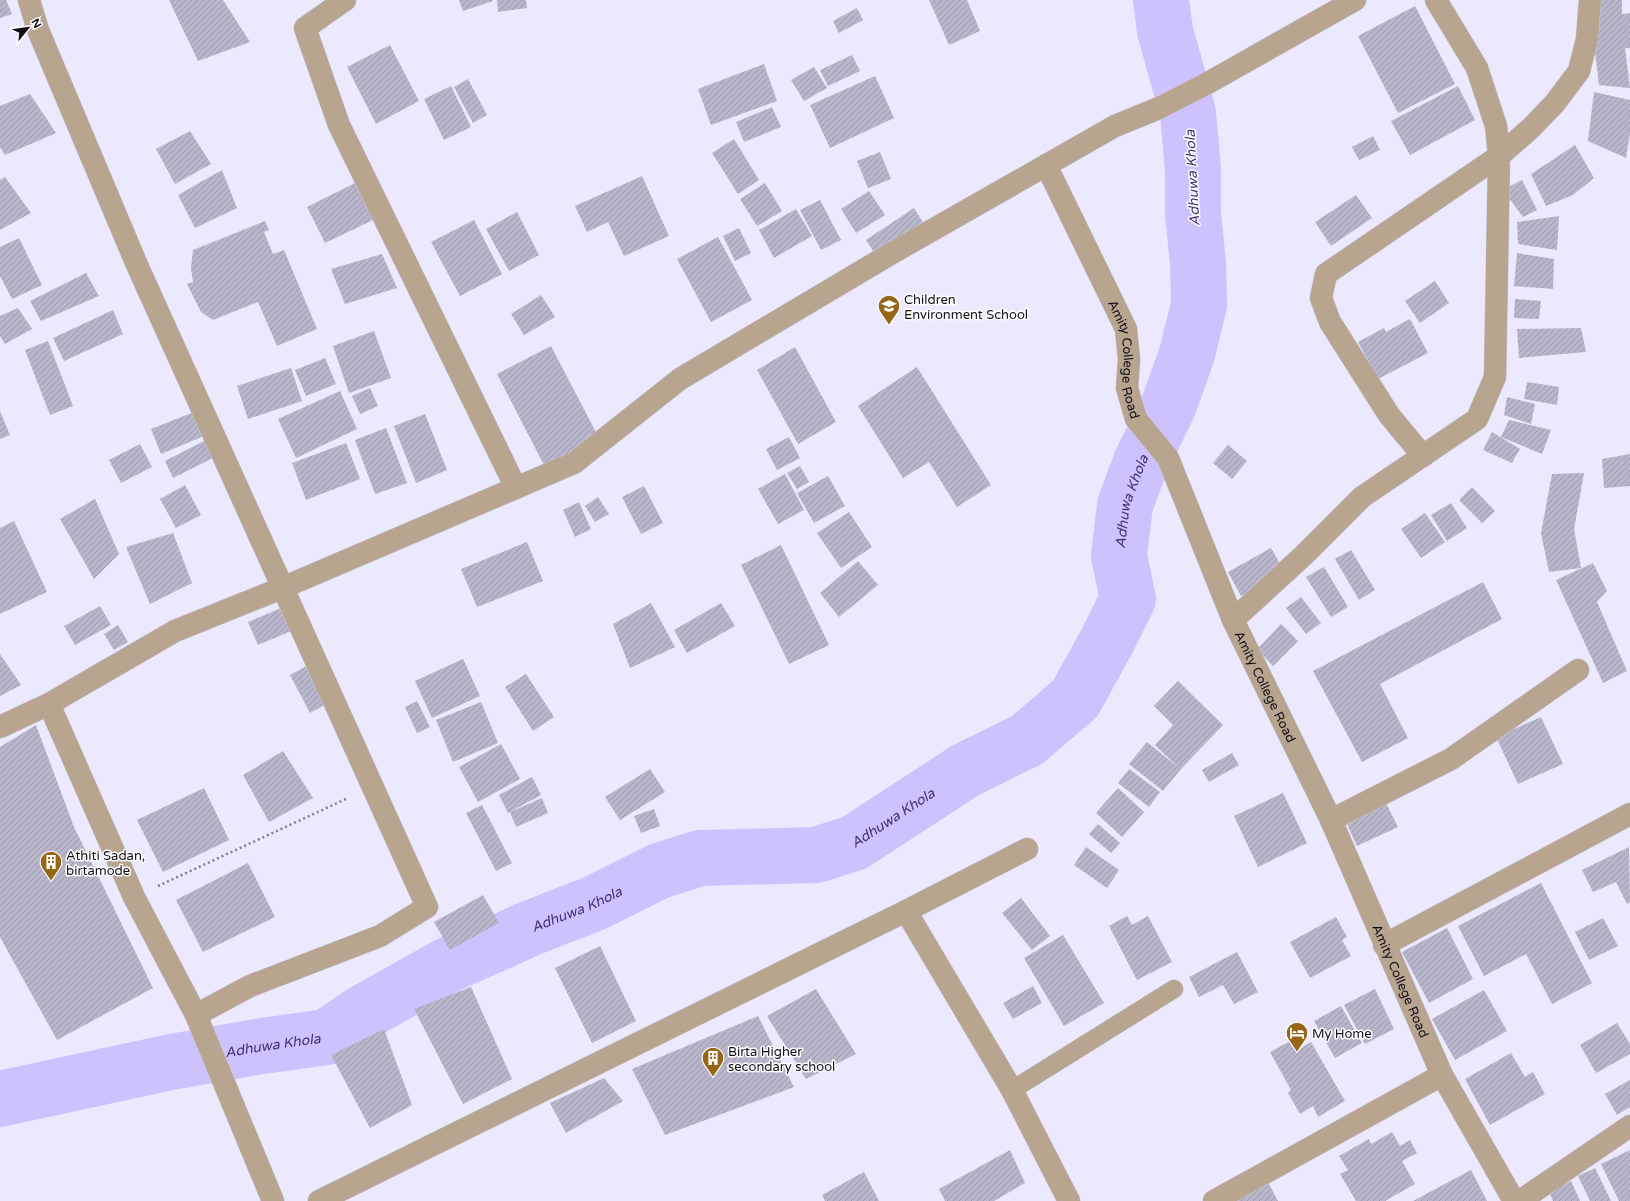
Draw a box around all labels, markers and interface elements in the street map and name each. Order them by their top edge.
north arrow [8,8,48,48]
text: N [28,16,44,30]
water label: Adhuwa Khola [1181,128,1204,227]
place label: Children Environment School [904,292,1028,323]
school or university icon: Children Environment School [876,293,902,326]
street label: Amity College Road [1104,297,1142,421]
water label: Adhuwa Khola [1112,451,1153,549]
street label: Amity College Road [1231,628,1299,745]
water label: Adhuwa Khola [848,784,939,852]
place label: Athiti Sadan, birtamode [66,848,145,879]
building icon: Athiti Sadan, birtamode [38,849,64,882]
water label: Adhuwa Khola [529,882,626,936]
street label: Amity College Road [1368,922,1432,1040]
hotel icon: My Home [1284,1020,1310,1053]
place label: My Home [1312,1026,1372,1042]
water label: Adhuwa Khola [224,1030,323,1061]
place label: Birta Higher secondary school [728,1044,835,1075]
building icon: Birta Higher secondary school [700,1045,726,1078]

